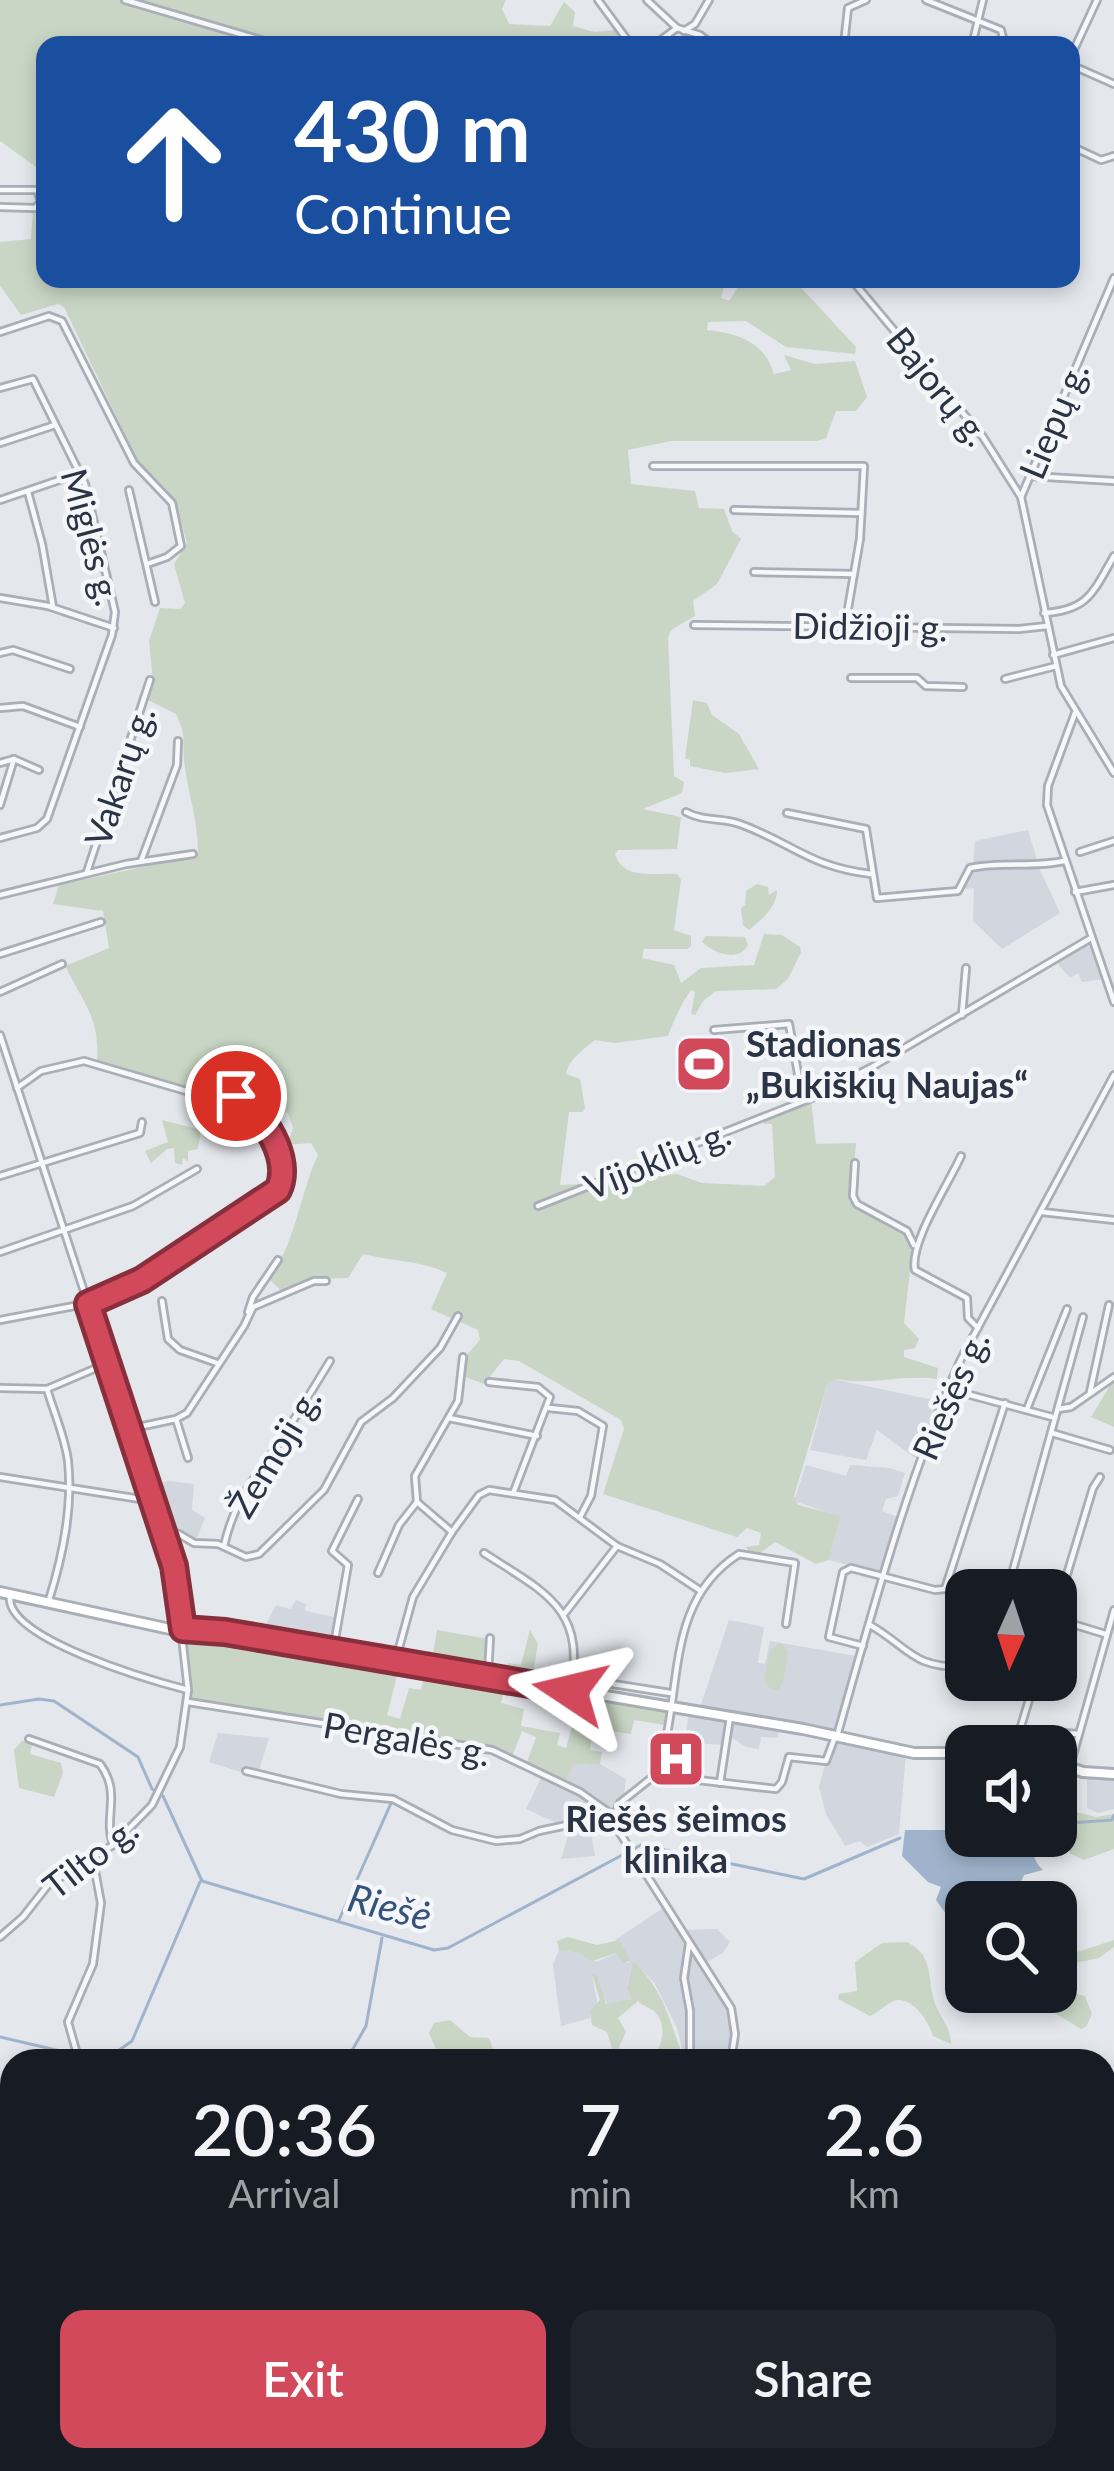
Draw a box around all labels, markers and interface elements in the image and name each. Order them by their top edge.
text: 430 m [294,79,531,180]
icon: ahead [96,84,252,240]
text: Continue [294,181,512,246]
street label: Bajorų g. [878,318,1000,454]
street label: Liepų g. [1009,355,1097,485]
street label: Miglės g. [53,464,131,610]
street label: Didžioji g. [792,603,948,649]
street label: Vakarų g. [75,700,163,852]
place label: Stadionas „Bukiškių Naujas“ [746,1021,1028,1106]
sports icon: Stadionas „Bukiškių Naujas“ [673,1033,735,1095]
pin [185,1045,287,1147]
icon: arrive [203,1063,269,1129]
street label: Vijoklių g. [577,1110,737,1208]
street label: Riešės g. [902,1324,998,1466]
street label: Žemoji g. [218,1379,330,1525]
north arrow [945,1569,1077,1701]
map controls [945,1569,1077,2013]
position arrow [507,1628,633,1754]
street label: Pergalės g. [320,1702,494,1774]
button: sound [945,1725,1077,1857]
hospital icon: Riešės šeimos klinika [645,1728,707,1790]
place label: Riešės šeimos klinika [565,1796,787,1881]
street label: Tilto g. [34,1806,146,1908]
water label: Riešė [344,1873,436,1939]
button: search [945,1881,1077,2013]
text: 20:36 [192,2085,377,2171]
text: 7 [579,2085,621,2171]
text: 2.6 [824,2085,924,2171]
text: Arrival [228,2170,341,2216]
text: min [569,2170,632,2216]
text: km [848,2170,900,2216]
button: Exit [60,2310,546,2448]
button: Share [570,2310,1056,2448]

